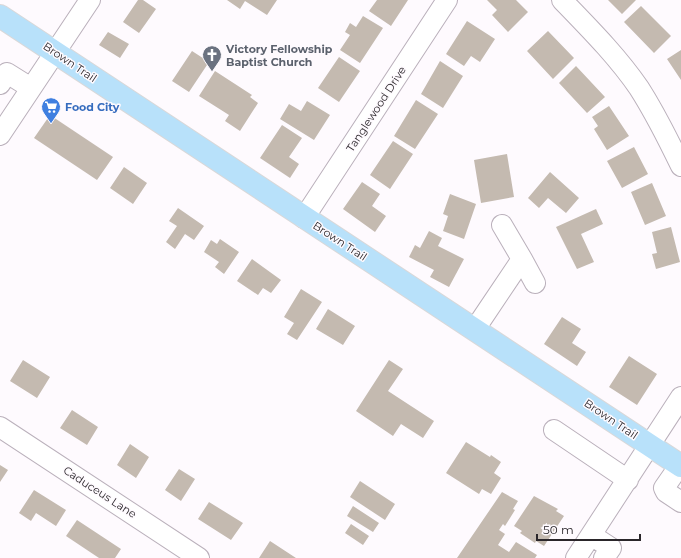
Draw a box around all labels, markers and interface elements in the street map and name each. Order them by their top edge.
street label: Brown Trail [40,39,100,85]
place label: Victory Fellowship Baptist Church [225,42,333,69]
church icon: Victory Fellowship Baptist Church [201,44,223,72]
street label: Tanglewood Drive [343,63,409,154]
supermarket icon: Food City [40,96,62,124]
place label: Food City [65,100,120,114]
street label: Brown Trail [310,218,370,264]
street label: Brown Trail [581,396,641,442]
street label: Caduceus Lane [61,463,140,521]
scale bar [537,516,640,542]
text: 50 m [543,522,574,537]

